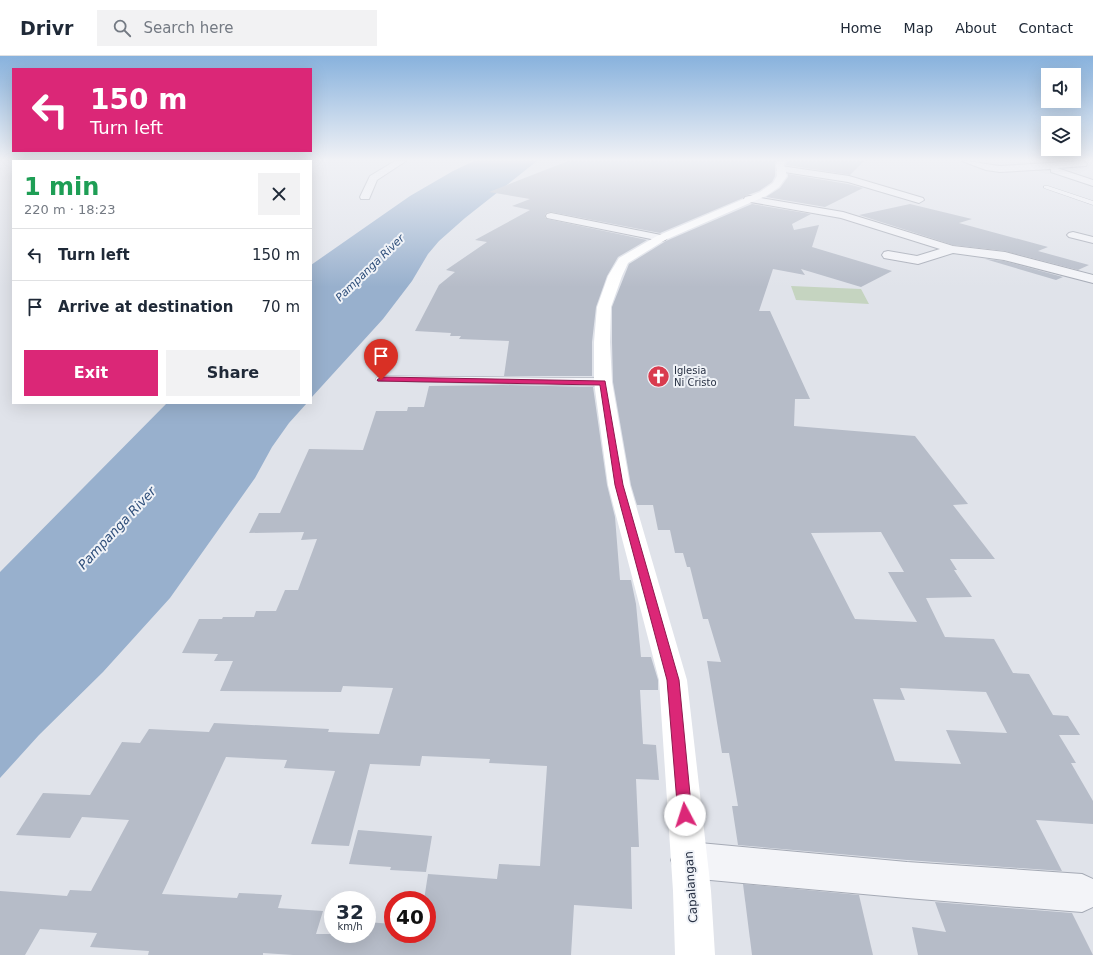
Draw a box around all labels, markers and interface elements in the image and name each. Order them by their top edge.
search box [97,10,377,46]
text: Drivr [20,17,73,39]
icon: search [111,17,133,39]
text: Search here [143,19,234,37]
text: Home [840,20,882,36]
text: Map [904,20,933,36]
text: About [955,20,997,36]
text: Contact [1019,20,1073,36]
map controls [1041,68,1081,156]
button: sound [1041,68,1081,108]
text: 150 m [90,83,187,116]
icon: left [24,84,76,136]
button: layers [1041,116,1081,156]
text: Turn left [90,117,163,138]
text: 1 min [24,173,99,201]
button: close [258,173,300,215]
text: 220 m · 18:23 [24,202,115,217]
water label: Pampanga River [333,231,408,304]
icon: left [24,244,46,266]
text: Turn left [58,246,130,264]
text: 150 m [252,246,300,264]
icon: arrive [24,296,46,318]
text: Arrive at destination [58,298,233,316]
text: 70 m [262,298,300,316]
pin [364,339,398,380]
icon: arrive [370,345,392,367]
button: Exit [24,350,158,396]
button: Share [166,350,300,396]
church icon: Iglesia Ni Cristo [646,363,672,389]
place label: Iglesia Ni Cristo [674,365,717,388]
water label: Pampanga River [75,483,160,572]
position arrow [664,794,706,836]
street label: Capalangan [682,851,700,923]
speed limit sign: 40 [384,891,436,943]
text: 32 [336,900,364,924]
text: km/h [337,921,363,932]

